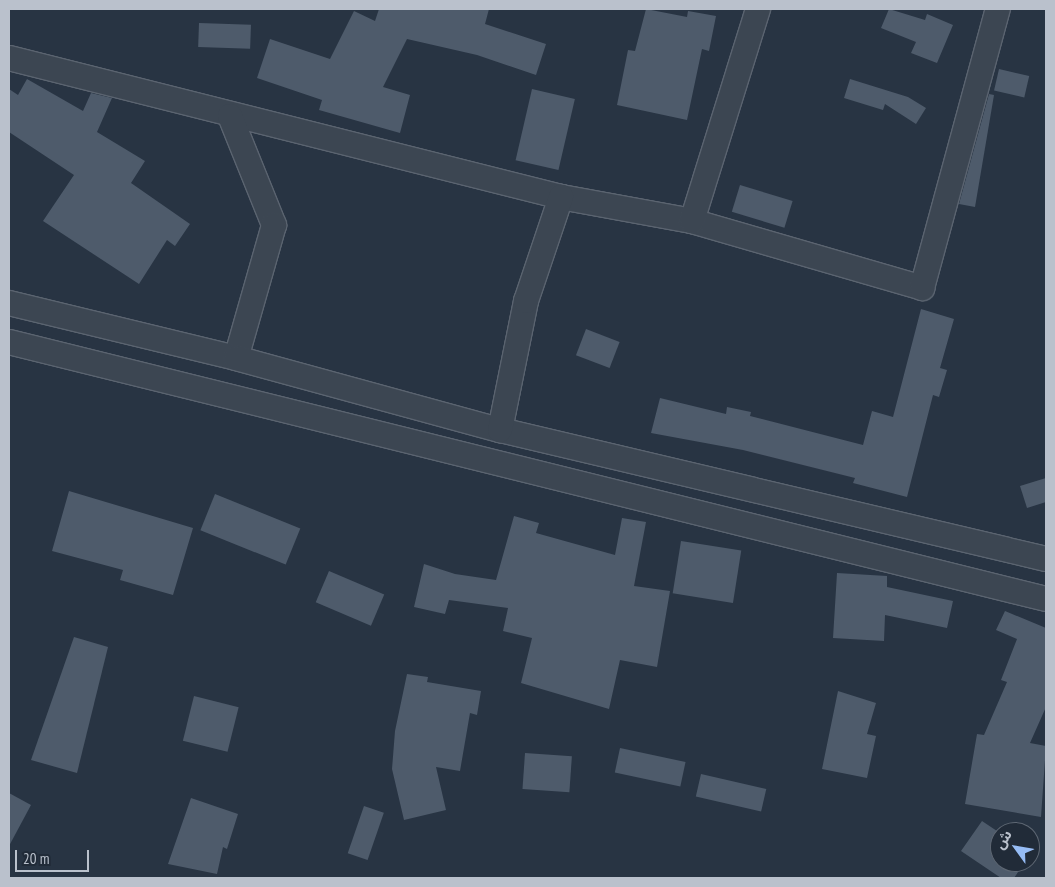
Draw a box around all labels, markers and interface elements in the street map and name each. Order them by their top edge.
north arrow [990,822,1040,872]
text: ش [990,827,1016,852]
scale bar [18,840,91,872]
text: 20 m [23,849,49,868]

